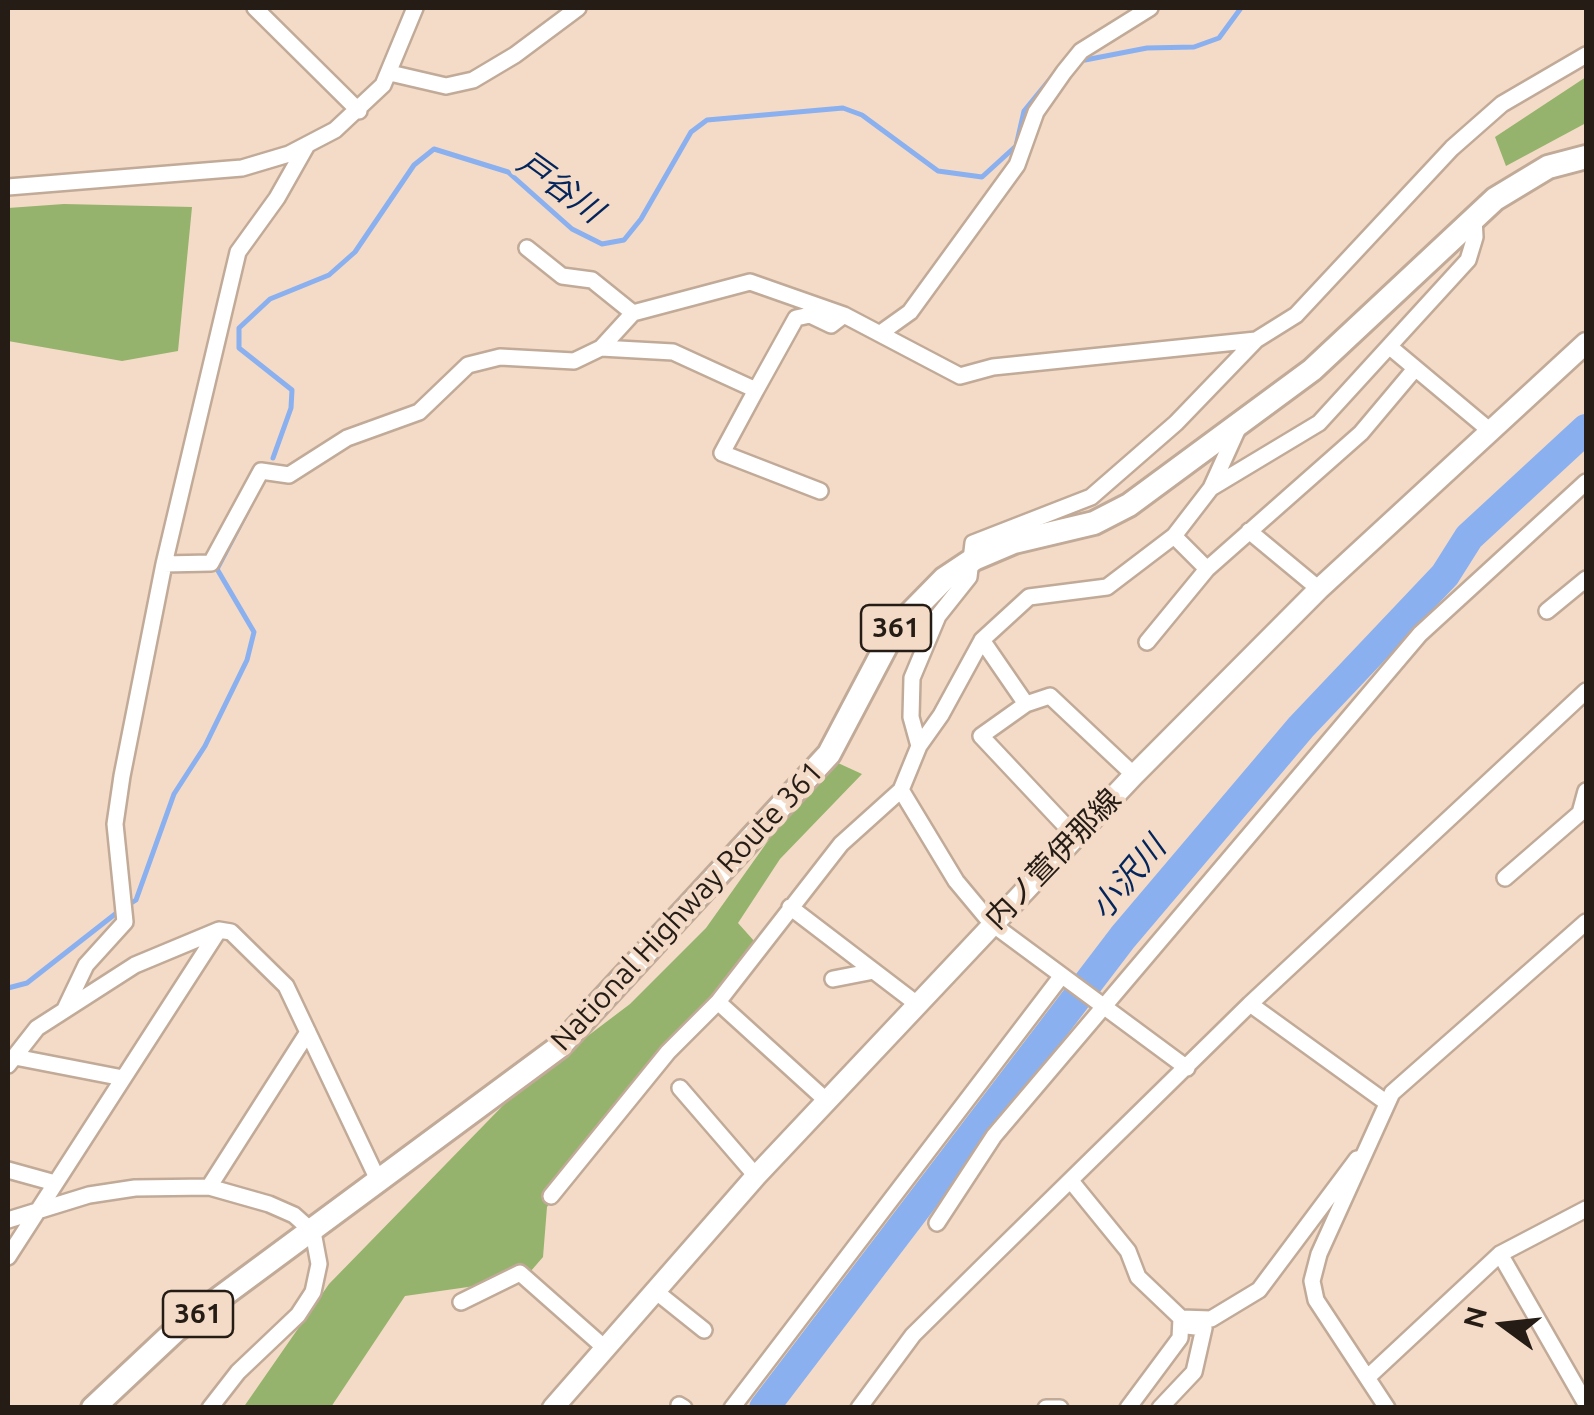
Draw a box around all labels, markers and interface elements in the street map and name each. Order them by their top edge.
water label: 戸谷川 [510,143,610,231]
road number: 361 [861,605,931,651]
street label: National Highway Route 361 [543,754,831,1058]
street label: 内ノ萱伊那線 [978,782,1128,936]
water label: 小沢川 [1082,829,1174,927]
north arrow [1454,1275,1554,1375]
road number: 361 [163,1291,233,1337]
text: N [1457,1303,1492,1331]

